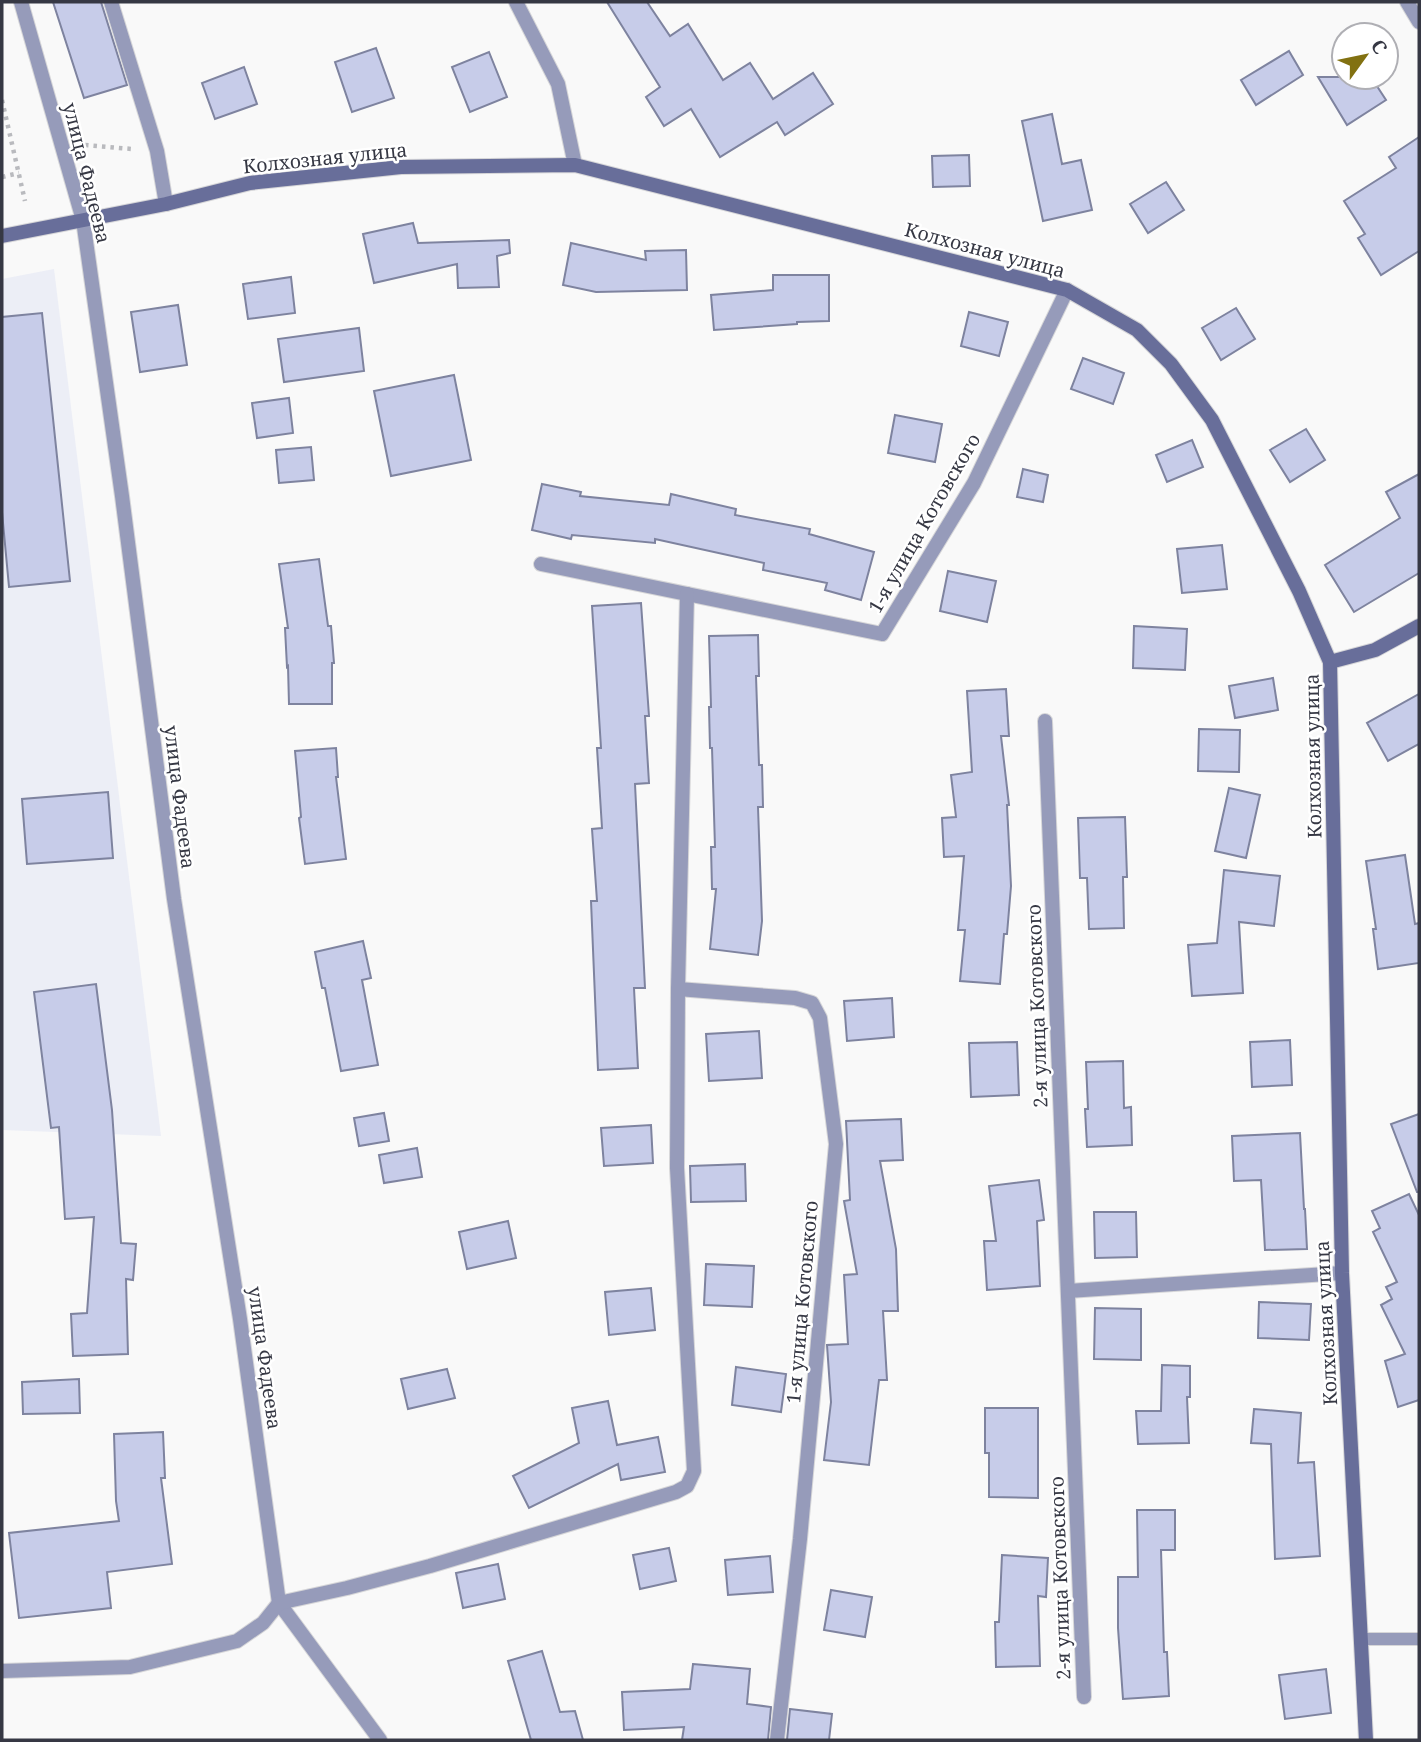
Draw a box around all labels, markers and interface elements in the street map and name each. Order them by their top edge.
north arrow [1330,21,1400,91]
text: С [1365,34,1394,59]
street label: улица Фадеева [57,100,117,246]
street label: Колхозная улица [242,136,408,180]
street label: Колхозная улица [902,216,1068,284]
street label: 1-я улица Котовского [862,428,986,618]
street label: Колхозная улица [1299,673,1327,839]
street label: улица Фадеева [158,724,202,870]
street label: 2-я улица Котовского [1020,904,1054,1108]
street label: 1-я улица Котовского [780,1200,824,1404]
street label: Колхозная улица [1309,1240,1343,1406]
street label: улица Фадеева [242,1285,288,1431]
street label: 2-я улица Котовского [1043,1476,1077,1680]

